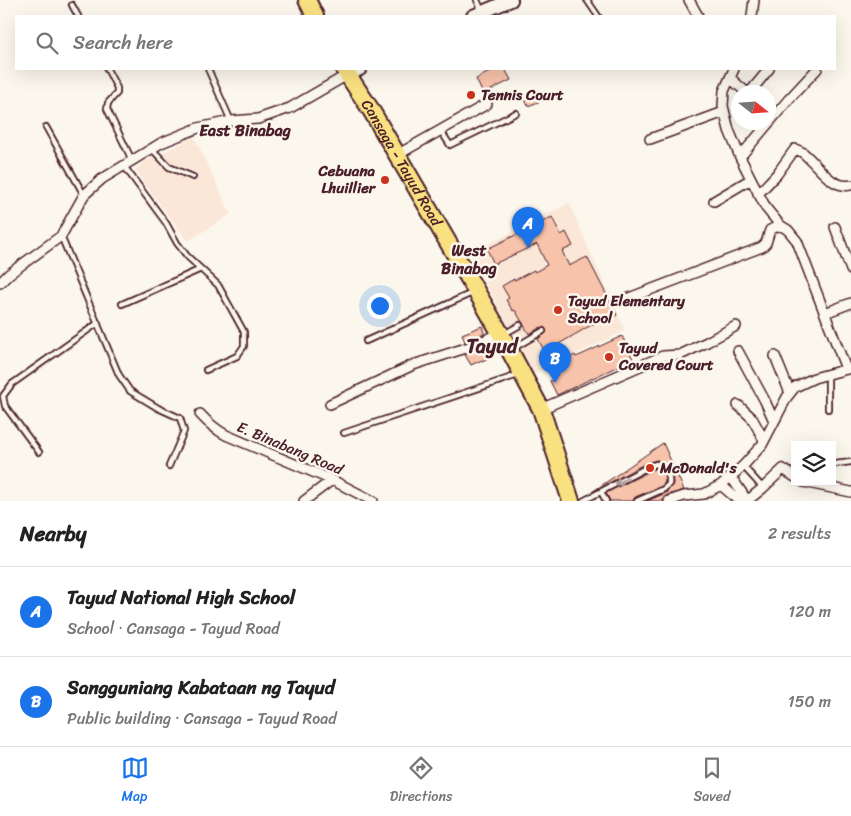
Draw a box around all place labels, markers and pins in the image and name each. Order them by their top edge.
place label: Tennis Court [481,82,564,108]
marker: Tennis Court [465,89,477,101]
place label: Cebuana Lhuillier [318,158,377,201]
marker: Cebuana Lhuillier [379,174,391,186]
pin: A [512,207,544,248]
place label: Tayud Elementary School [567,288,686,331]
marker: Tayud Elementary School [552,304,564,316]
place label: Tayud Covered Court [618,335,714,378]
pin: B [539,342,571,383]
marker: Tayud Covered Court [603,351,615,363]
place label: McDonald's [659,455,738,481]
marker: McDonald's [644,462,656,474]

